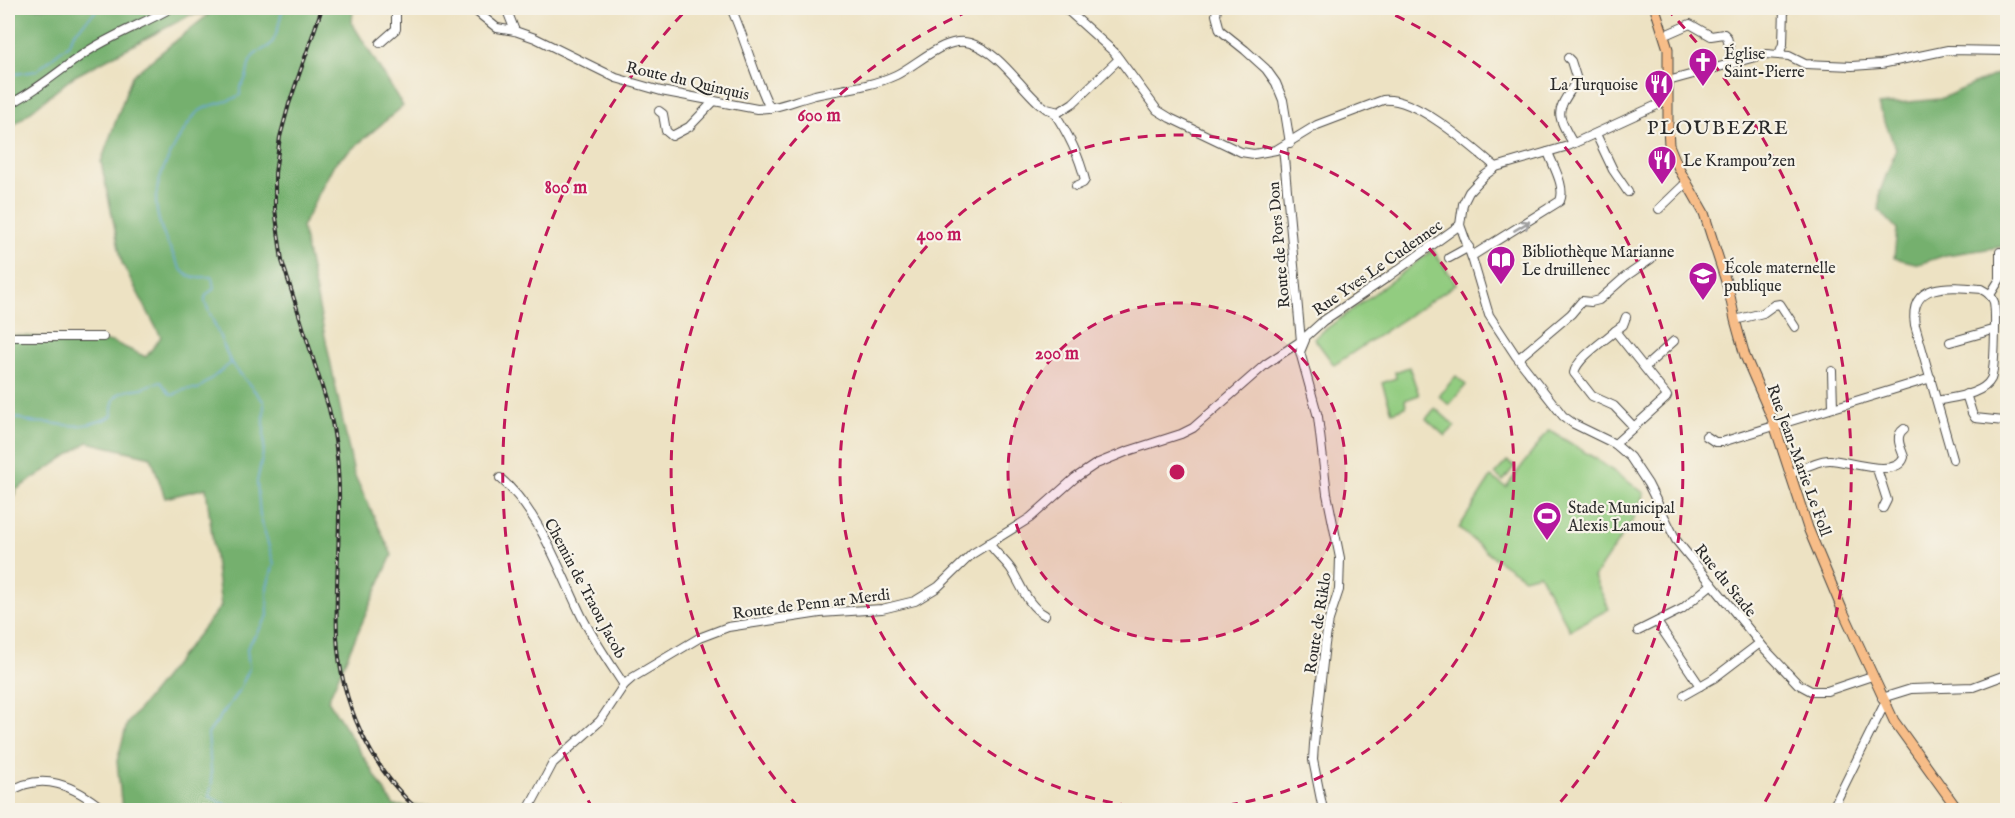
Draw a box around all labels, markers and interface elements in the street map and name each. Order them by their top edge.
place label: Église Saint-Pierre [1724,43,1805,83]
church icon: Église Saint-Pierre [1687,46,1719,88]
street label: Route du Quinquis [624,58,752,106]
restaurant icon: La Turquoise [1643,68,1675,110]
place label: La Turquoise [1550,76,1638,96]
text: 600 m [797,105,841,128]
district label: PLOUBEZRE [1647,116,1789,141]
restaurant icon: Le Krampou'zen [1646,144,1678,186]
place label: Le Krampou'zen [1683,152,1796,172]
text: 800 m [545,177,587,200]
street label: Route de Pors Don [1264,180,1295,309]
street label: Rue Yves Le Cudennec [1309,216,1447,321]
one-way arrow [1513,219,1530,231]
text: 400 m [917,224,961,247]
place label: Bibliothèque Marianne Le druillenec [1522,243,1674,281]
library icon: Bibliothèque Marianne Le druillenec [1485,244,1517,286]
place label: École maternelle publique [1724,257,1836,297]
school or university icon: École maternelle publique [1687,260,1719,302]
text: 200 m [1035,343,1079,366]
street label: Rue Jean-Marie Le Foll [1761,382,1835,540]
centre of rings [1167,462,1187,482]
place label: Stade Municipal Alexis Lamour [1567,499,1676,537]
sports icon: Stade Municipal Alexis Lamour [1531,500,1563,542]
street label: Chemin de Traou Jacob [539,515,630,663]
street label: Rue du Stade [1689,541,1760,622]
street label: Route de Riklo [1301,571,1337,675]
street label: Route de Penn ar Merdi [731,585,891,625]

